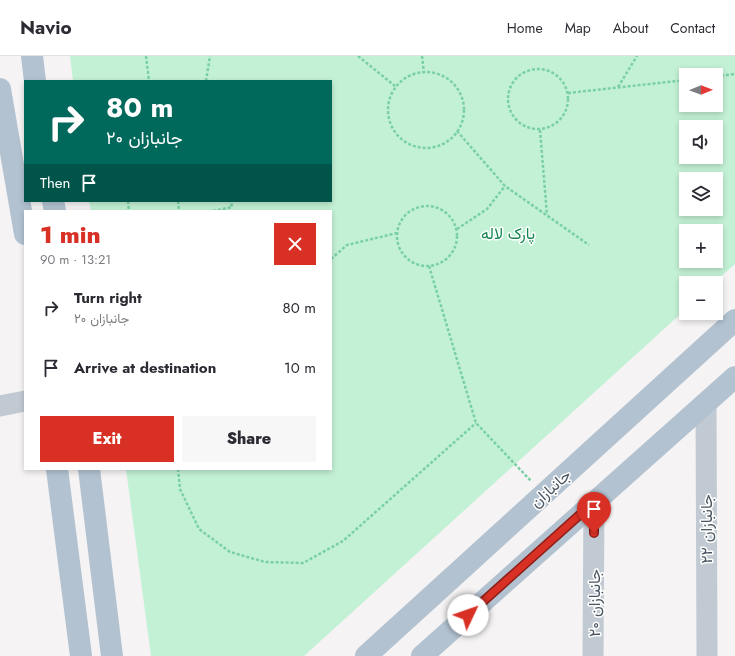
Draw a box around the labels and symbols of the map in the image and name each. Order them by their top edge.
north arrow [679,68,723,112]
park label: پارک لاله [481,222,535,245]
street label: جانبازان [525,464,576,513]
pin [577,492,611,533]
street label: جانبازان ۲۲ [695,494,718,564]
street label: جانبازان ۲۰ [583,569,606,637]
position arrow [447,594,489,636]

